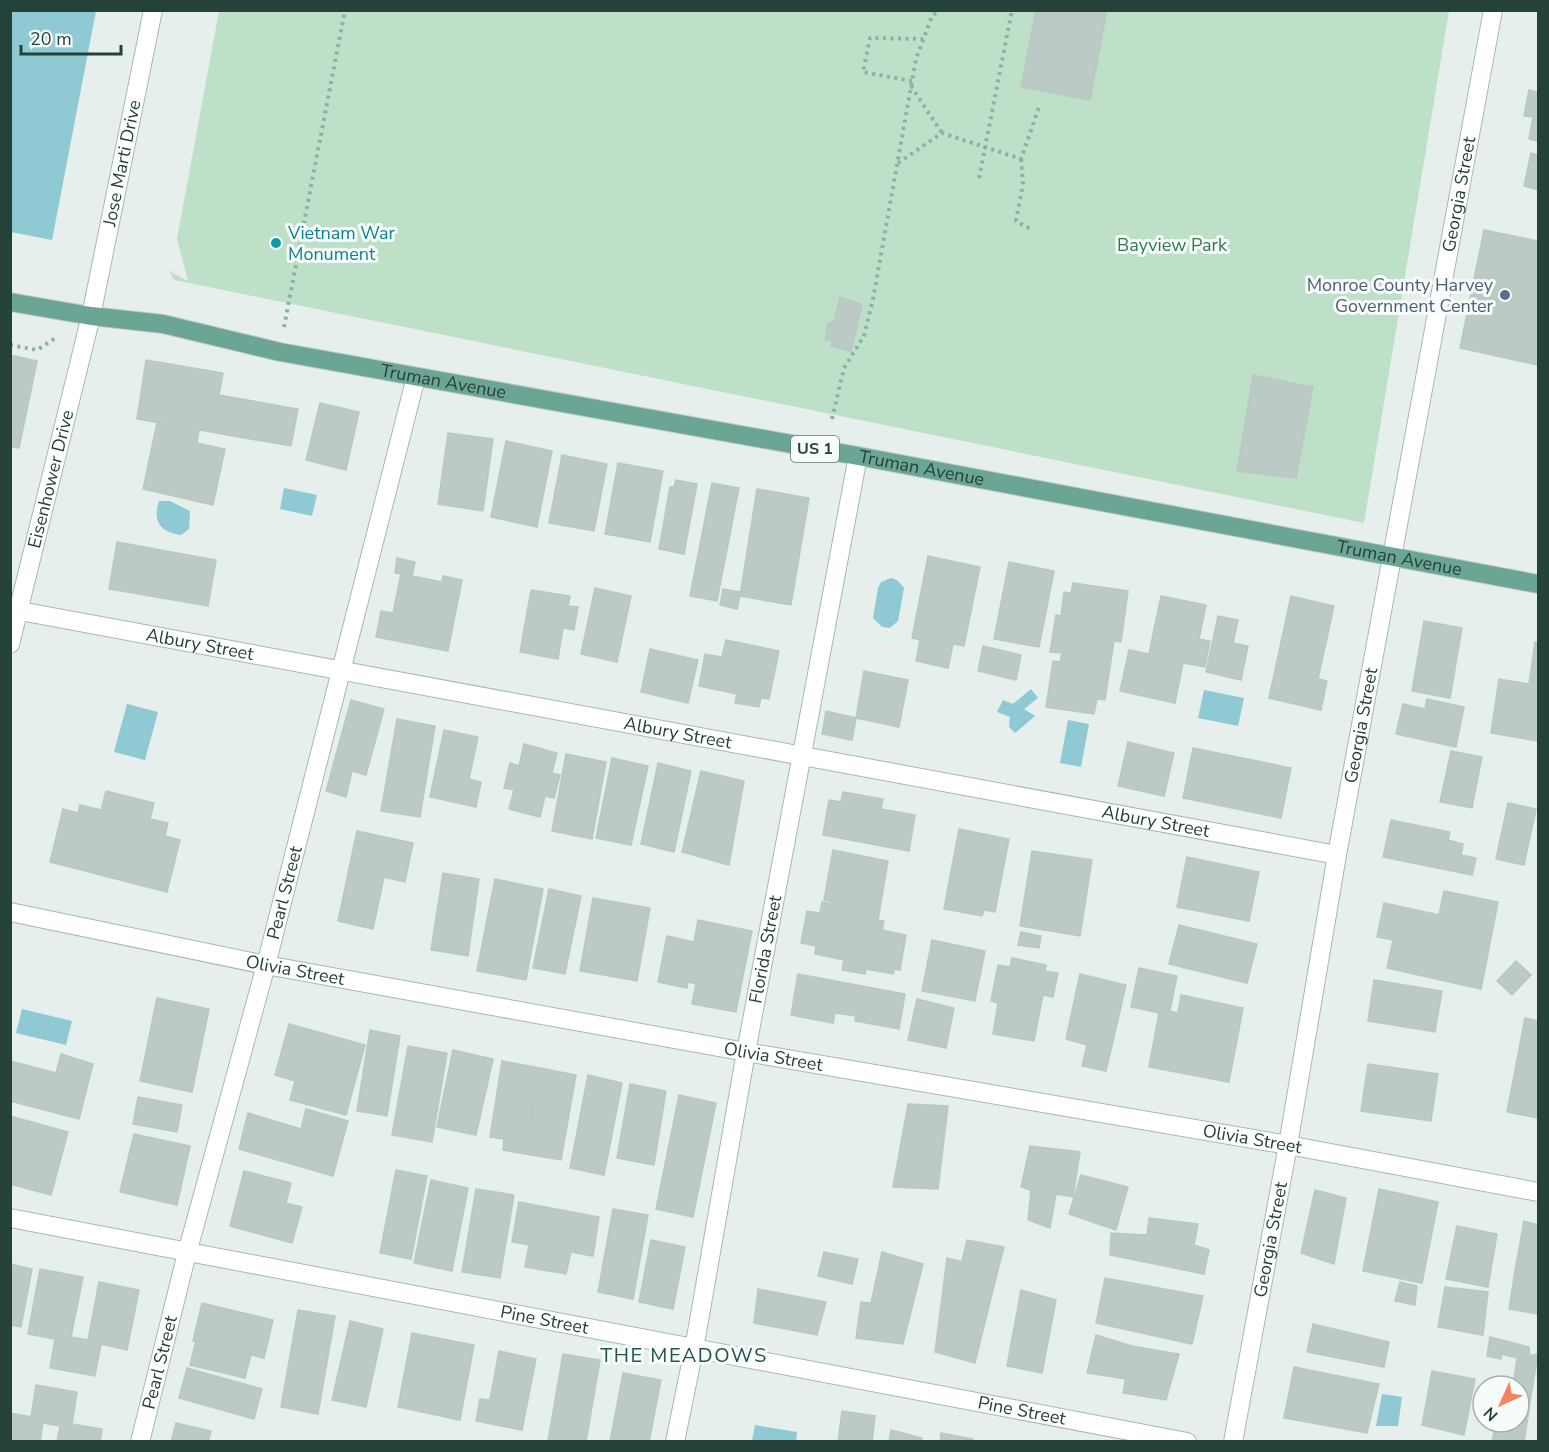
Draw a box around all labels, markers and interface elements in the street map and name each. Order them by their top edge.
scale bar [21,18,122,56]
text: 20 m [30,27,72,51]
street label: Jose Marti Drive [97,98,146,229]
street label: Georgia Street [1437,134,1482,254]
place label: Vietnam War Monument [287,221,396,266]
park label: Bayview Park [1117,233,1228,257]
marker: Vietnam War Monument [269,236,283,250]
place label: Monroe County Harvey Government Center [1307,273,1494,318]
marker: Monroe County Harvey Government Center [1498,288,1512,302]
street label: Truman Avenue [379,358,508,404]
street label: Eisenhower Drive [22,407,79,551]
road number: US 1 [791,436,839,462]
street label: Truman Avenue [857,444,986,492]
street label: Truman Avenue [1335,534,1464,581]
street label: Albury Street [144,623,256,666]
street label: Georgia Street [1339,665,1383,785]
street label: Albury Street [622,711,734,755]
street label: Albury Street [1100,800,1212,843]
street label: Pearl Street [261,843,308,942]
street label: Florida Street [743,892,787,1005]
street label: Olivia Street [243,949,347,991]
street label: Olivia Street [722,1036,825,1077]
street label: Olivia Street [1201,1119,1305,1159]
street label: Georgia Street [1248,1179,1293,1299]
street label: Pine Street [498,1300,591,1340]
street label: Pearl Street [137,1312,183,1412]
district label: THE MEADOWS [600,1342,768,1369]
north arrow [1471,1374,1531,1434]
street label: Pine Street [976,1390,1069,1431]
text: N [1479,1402,1503,1426]

